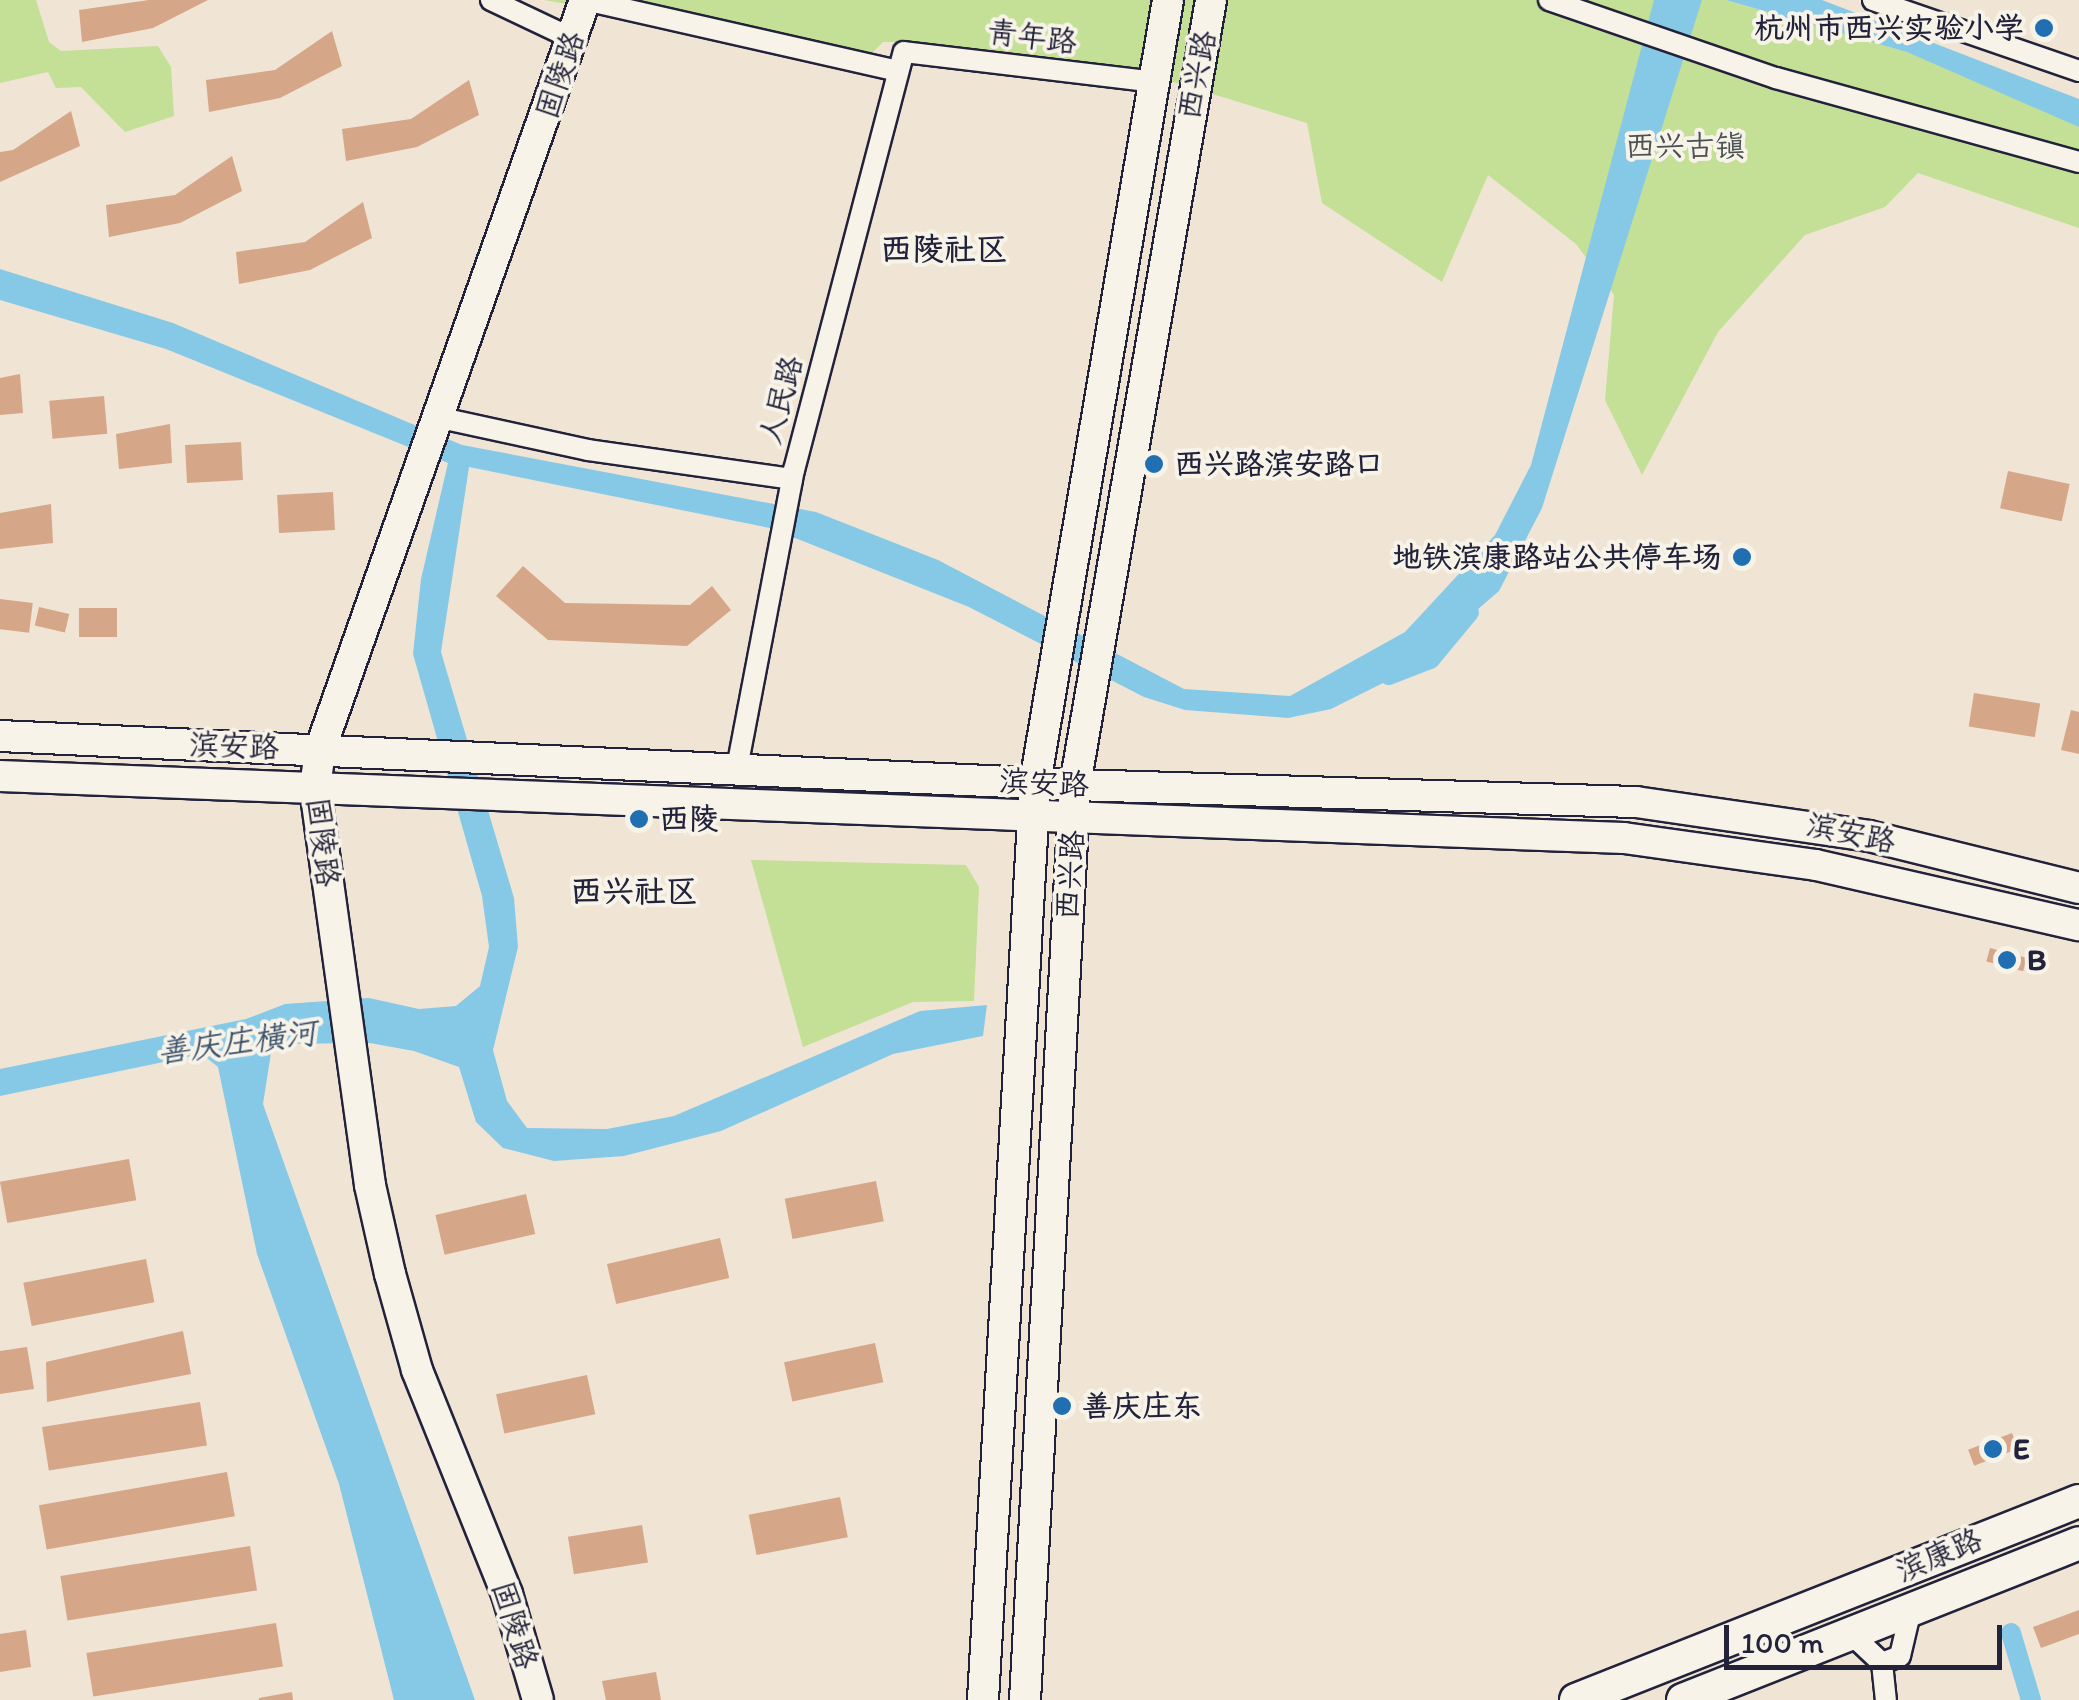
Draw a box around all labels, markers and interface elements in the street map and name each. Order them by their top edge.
place label: 杭州市西兴实验小学 [1754,10,2024,46]
street label: 青年路 [985,14,1079,60]
marker: 杭州市西兴实验小学 [2033,17,2055,39]
street label: 固陵路 [528,27,592,123]
street label: 西兴路 [1171,27,1223,123]
park label: 西兴古镇 [1625,128,1745,164]
district label: 西陵社区 [880,230,1008,268]
street label: 人民路 [752,352,810,448]
place label: 西兴路滨安路口 [1174,446,1384,482]
marker: 西兴路滨安路口 [1143,453,1165,475]
place label: 地铁滨康路站公共停车场 [1392,539,1722,575]
marker: 地铁滨康路站公共停车场 [1731,546,1753,568]
street label: 滨安路 [188,726,280,766]
street label: 滨安路 [998,763,1090,803]
street label: 固陵路 [300,795,346,889]
place label: 西陵 [659,801,719,837]
street label: 滨安路 [1803,806,1899,860]
marker: 西陵 [628,808,650,830]
street label: 西兴路 [1049,829,1091,921]
district label: 西兴社区 [570,872,698,910]
place label: B [2027,942,2046,978]
marker: B [1996,949,2018,971]
water label: 善庆庄横河 [155,1013,319,1071]
place label: 善庆庄东 [1082,1388,1202,1424]
marker: 善庆庄东 [1051,1395,1073,1417]
place label: E [2013,1431,2030,1467]
marker: E [1982,1438,2004,1460]
street label: 滨康路 [1891,1521,1987,1589]
street label: 固陵路 [485,1577,545,1673]
scale bar [1729,1605,2006,1667]
text: 100 m [1741,1624,1824,1661]

